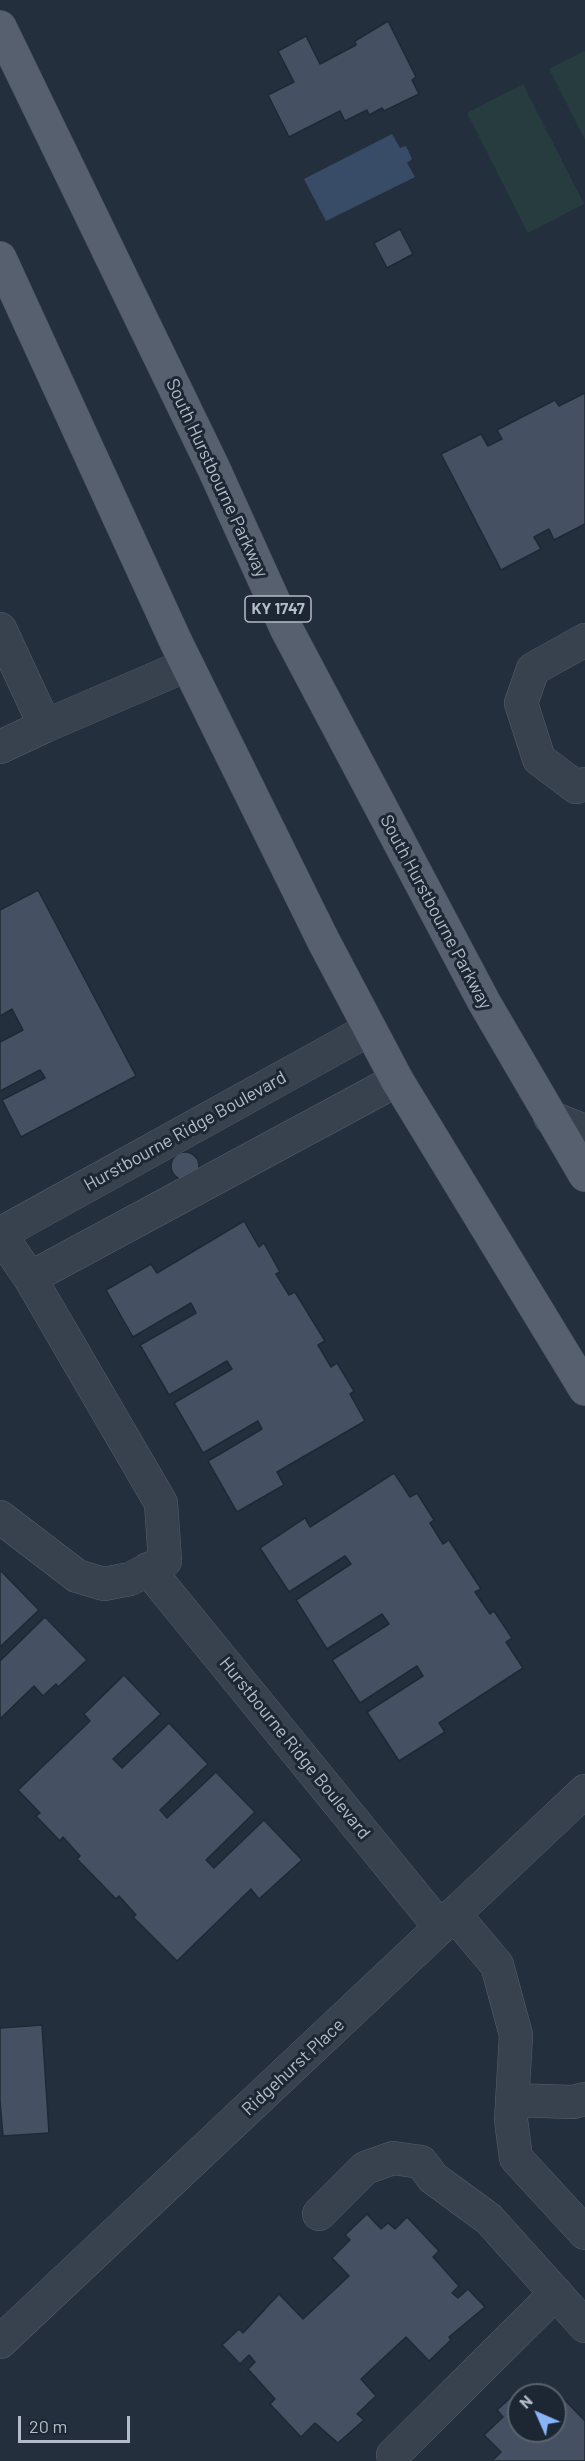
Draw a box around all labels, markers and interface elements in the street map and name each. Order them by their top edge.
street label: South Hurstbourne Parkway [161,375,273,581]
road number: KY 1747 [245,596,311,622]
street label: South Hurstbourne Parkway [376,811,496,1013]
street label: Hurstbourne Ridge Boulevard [80,1066,290,1196]
street label: Hurstbourne Ridge Boulevard [215,1653,375,1843]
street label: Ridgehurst Place [237,2014,349,2120]
north arrow [507,2383,567,2443]
text: N [515,2391,536,2412]
scale bar [21,2404,134,2442]
text: 20 m [29,2415,67,2437]

